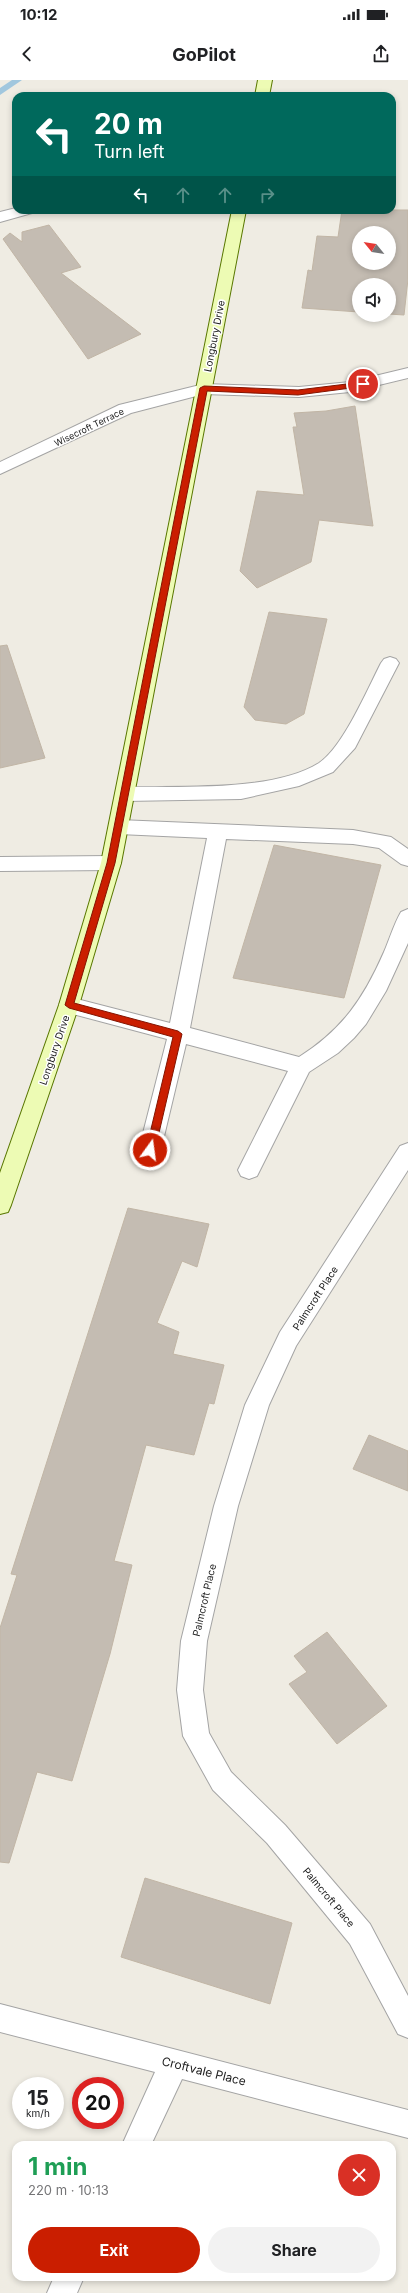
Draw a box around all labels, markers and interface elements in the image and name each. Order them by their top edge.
text: 10:12 [20,5,58,24]
icon: back [16,43,38,65]
icon: share [370,43,392,65]
text: GoPilot [172,44,236,65]
text: 20 m [94,107,163,141]
icon: left [28,108,80,160]
text: Turn left [94,141,164,162]
icon: left [130,184,152,206]
icon: ahead [172,184,194,206]
icon: ahead [214,184,236,206]
icon: right [256,184,278,206]
north arrow [352,226,396,270]
map controls [352,226,396,322]
button: sound [352,278,396,322]
street label: Longbury Drive [201,299,227,373]
pin [346,367,380,401]
icon: arrive [352,373,374,395]
street label: Wisecroft Terrace [52,405,126,449]
street label: Longbury Drive [36,1013,72,1086]
position arrow [129,1129,171,1171]
street label: Palmcroft Place [290,1264,340,1332]
street label: Palmcroft Place [190,1562,218,1637]
street label: Palmcroft Place [301,1865,357,1929]
street label: Croftvale Place [160,2053,248,2089]
speed limit sign: 20 [72,2077,124,2129]
text: 15 [27,2086,49,2110]
text: km/h [26,2107,50,2119]
text: 1 min [28,2152,87,2181]
button: close [338,2154,380,2196]
text: 220 m · 10:13 [28,2182,109,2198]
button: Exit [28,2227,200,2273]
button: Share [208,2227,380,2273]

